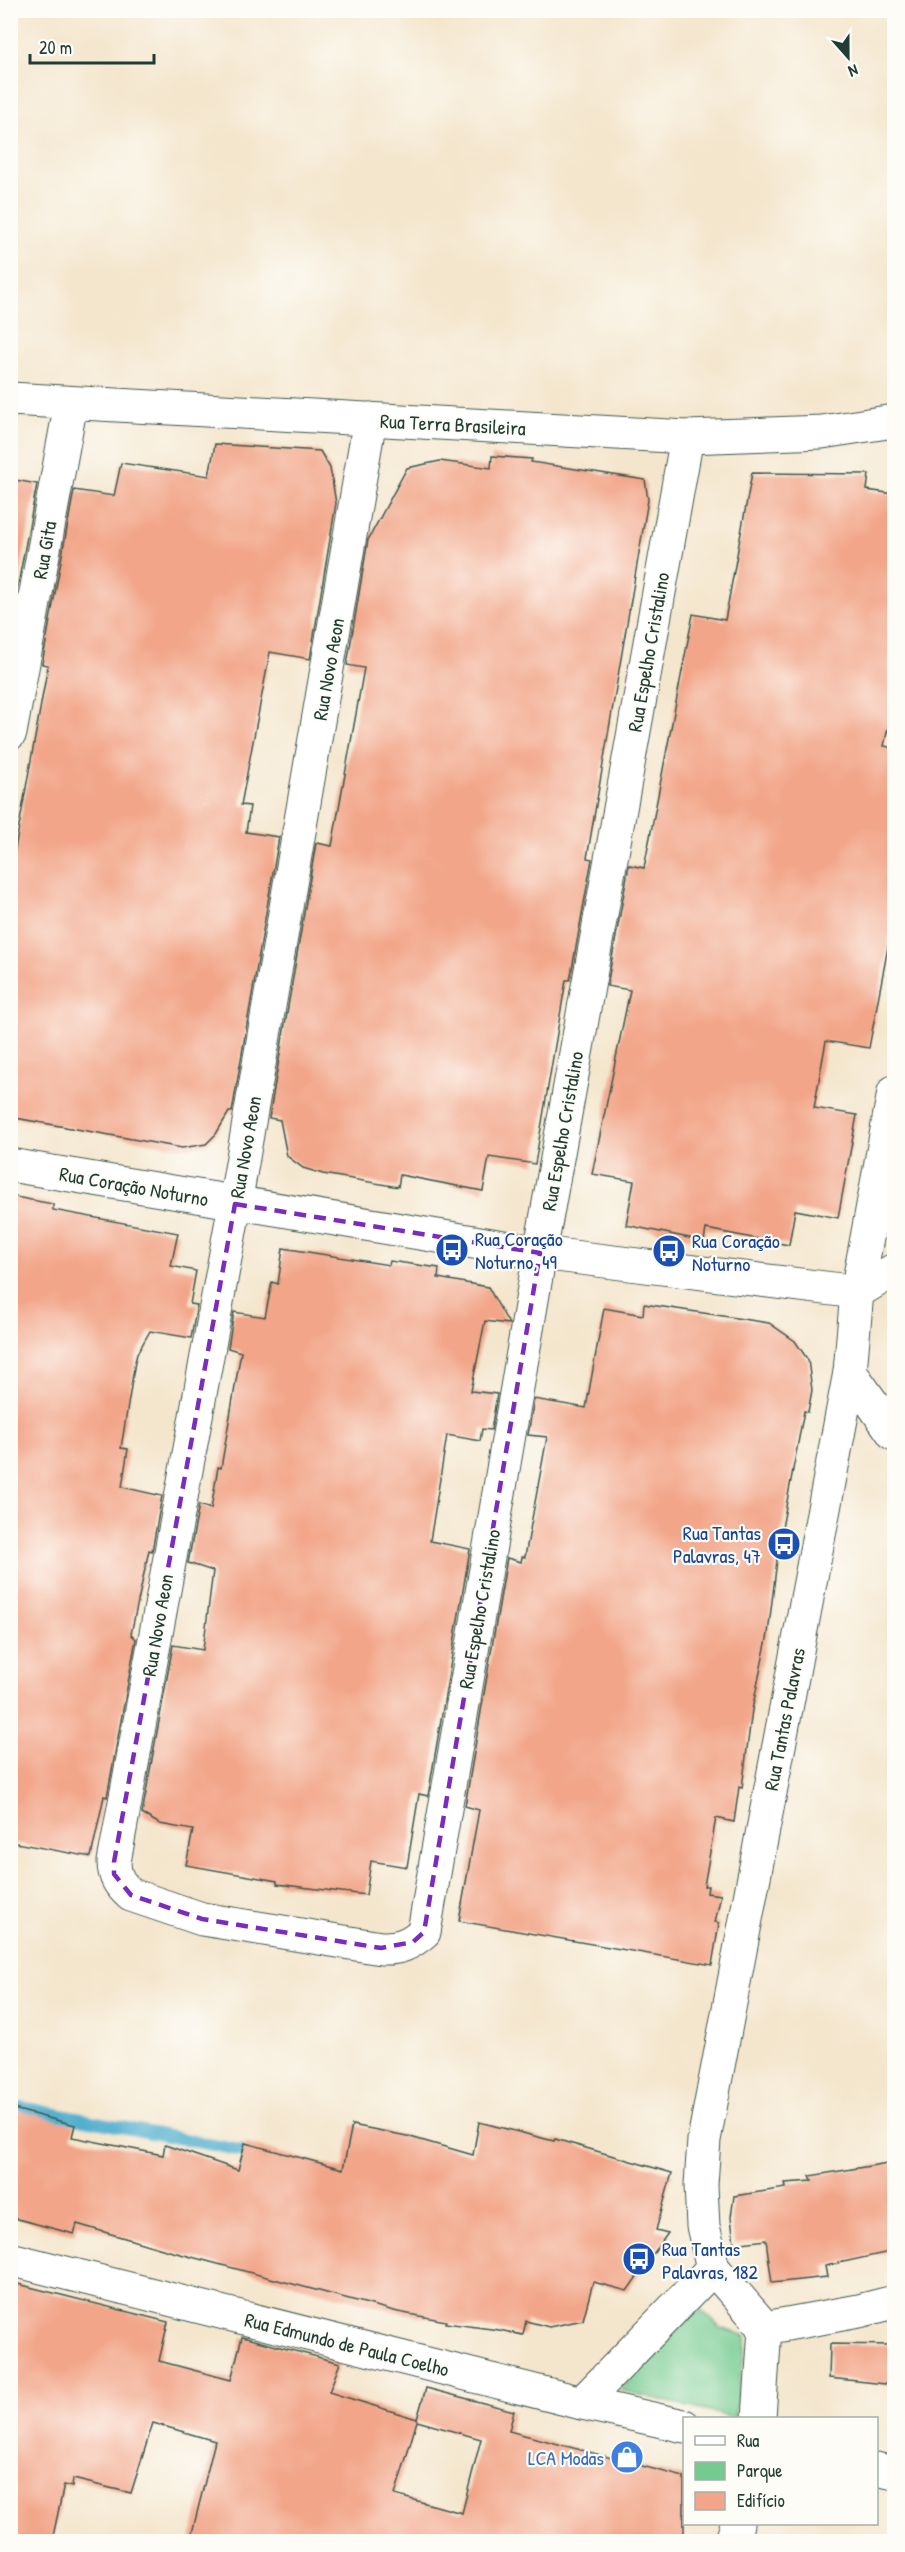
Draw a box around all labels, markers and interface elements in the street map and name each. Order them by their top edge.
scale bar [30,27,154,65]
north arrow [818,27,878,87]
text: 20 m [39,35,72,60]
text: N [845,59,861,83]
street label: Rua Terra Brasileira [379,407,527,441]
street label: Rua Gita [26,519,62,581]
street label: Rua Espelho Cristalino [621,570,675,734]
street label: Rua Novo Aeon [306,616,350,722]
street label: Rua Espelho Cristalino [535,1049,589,1213]
street label: Rua Novo Aeon [223,1094,267,1200]
street label: Rua Coração Noturno [57,1160,211,1212]
place label: Rua Coração Noturno, 49 [475,1225,563,1275]
place label: Rua Coração Noturno [692,1227,780,1277]
bus stop icon: Rua Coração Noturno, 49 [434,1232,470,1268]
bus stop icon: Rua Coração Noturno [651,1233,687,1269]
place label: Rua Tantas Palavras, 47 [673,1519,761,1569]
bus stop icon: Rua Tantas Palavras, 47 [766,1526,802,1562]
street label: Rua Espelho Cristalino [452,1527,506,1691]
street label: Rua Novo Aeon [135,1572,179,1678]
street label: Rua Tantas Palavras [757,1645,811,1793]
place label: Rua Tantas Palavras, 182 [662,2235,758,2285]
bus stop icon: Rua Tantas Palavras, 182 [621,2241,657,2277]
street label: Rua Edmundo de Paula Coelho [242,2306,452,2382]
legend [683,2417,878,2525]
text: Rua [737,2428,759,2453]
shop icon: LCA Modas [609,2439,645,2475]
place label: LCA Modas [528,2444,604,2471]
text: Parque [737,2458,782,2483]
text: Edifício [737,2488,785,2513]

